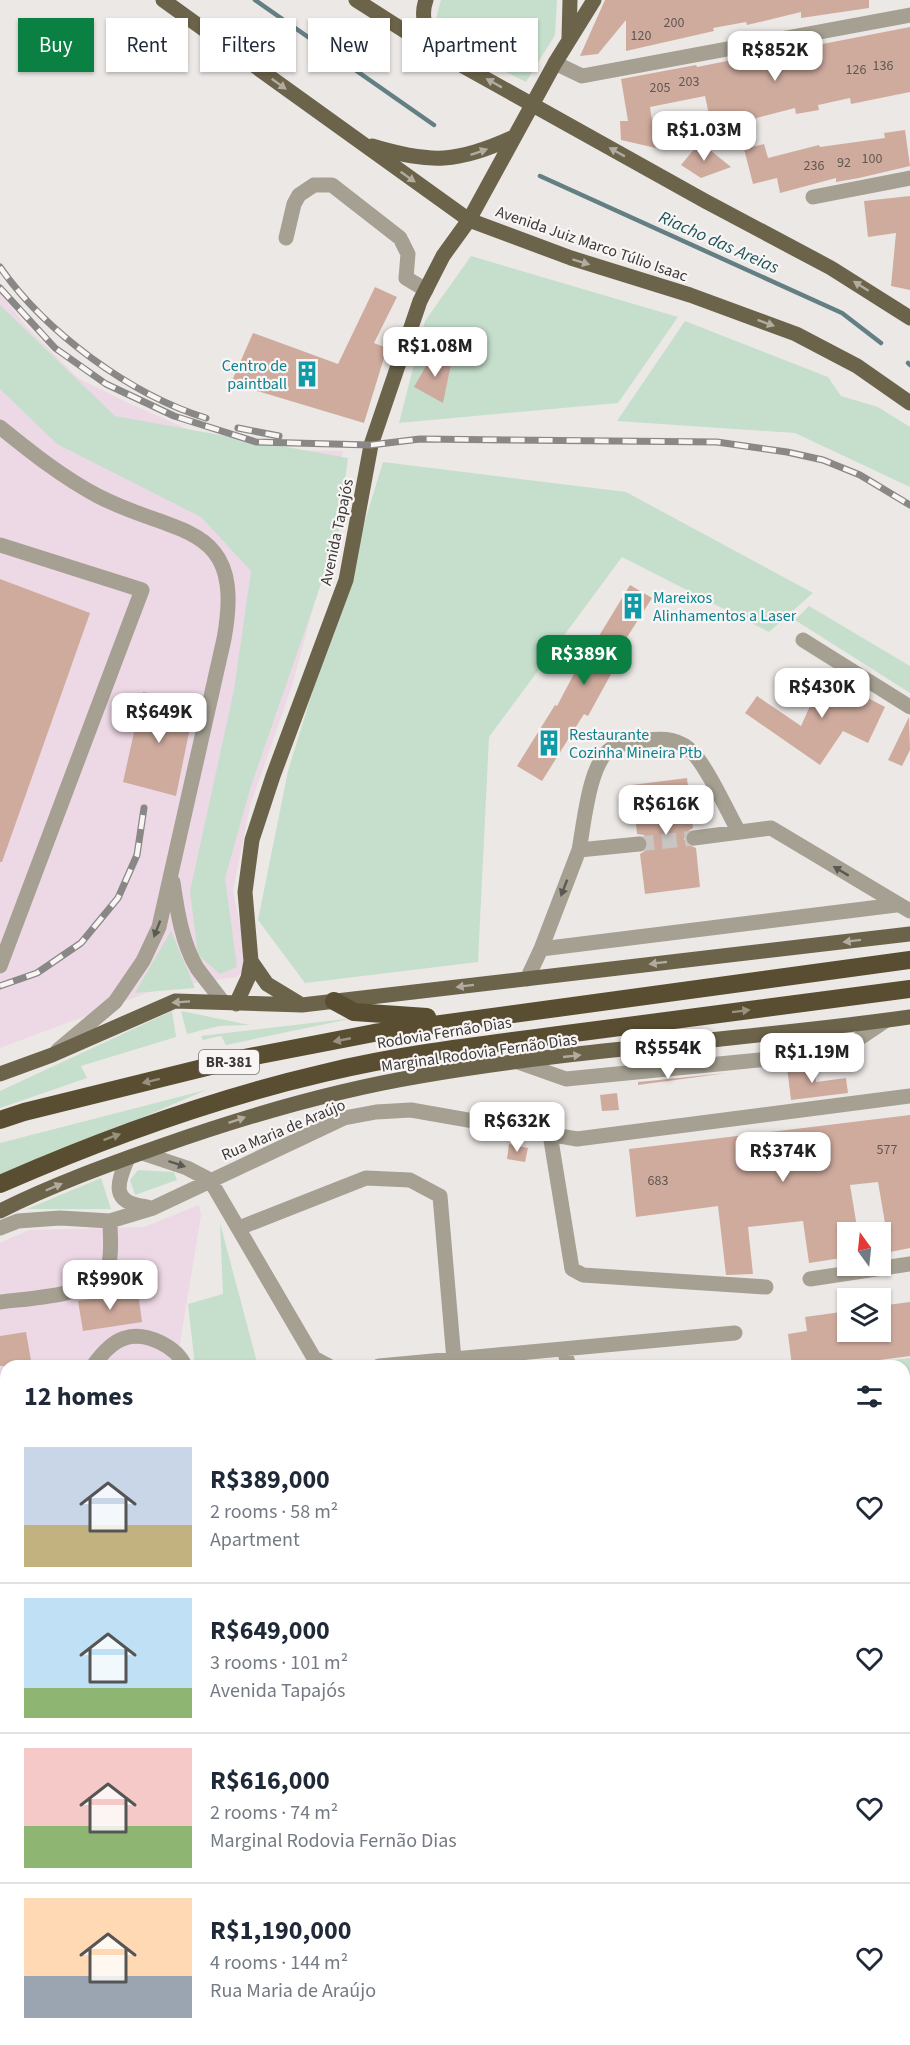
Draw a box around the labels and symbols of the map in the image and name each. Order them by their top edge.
house number: 200 [664,13,684,33]
house number: 120 [631,26,651,46]
pin: R$852K [726,31,824,82]
house number: 136 [873,56,893,76]
house number: 126 [846,60,866,80]
house number: 203 [679,72,699,92]
one-way arrow [270,78,286,90]
house number: 205 [650,78,670,98]
one-way arrow [485,79,502,89]
pin: R$1.03M [649,111,759,162]
one-way arrow [470,146,488,156]
one-way arrow [608,147,625,157]
house number: 100 [862,149,882,169]
house number: 92 [837,153,851,173]
house number: 236 [804,156,824,176]
one-way arrow [399,171,415,183]
street label: Avenida Juiz Marco Túlio Isaac [493,201,691,287]
water label: Riacho das Areias [655,205,783,280]
one-way arrow [572,257,590,267]
one-way arrow [852,281,869,292]
one-way arrow [757,319,775,329]
pin: R$1.08M [380,327,490,378]
place label: Centro de paintball [222,355,287,395]
building icon: Centro de paintball [292,359,322,389]
street label: Avenida Tapajós [315,477,359,587]
place label: Mareixos Alinhamentos a Laser [653,587,797,627]
building icon: Mareixos Alinhamentos a Laser [618,591,648,621]
pin: R$389K [535,635,633,686]
pin: R$430K [773,668,871,719]
pin: R$649K [110,693,208,744]
place label: Restaurante Cozinha Mineira Ptb [569,724,702,764]
building icon: Restaurante Cozinha Mineira Ptb [534,728,564,758]
pin: R$616K [617,785,715,836]
one-way arrow [833,866,850,877]
one-way arrow [559,879,569,897]
one-way arrow [151,921,161,939]
one-way arrow [842,936,861,945]
one-way arrow [649,959,668,968]
one-way arrow [455,981,474,991]
one-way arrow [171,997,190,1006]
one-way arrow [732,1007,751,1016]
street label: Rodovia Fernão Dias [375,1011,513,1055]
street label: Marginal Rodovia Fernão Dias [380,1028,579,1078]
pin: R$554K [619,1029,717,1080]
pin: R$1.19M [757,1033,867,1084]
one-way arrow [332,1035,351,1044]
road number: BR-381 [199,1050,259,1074]
one-way arrow [562,1051,581,1061]
one-way arrow [142,1076,160,1086]
street label: Rua Maria de Araújo [218,1094,349,1166]
pin: R$632K [468,1102,566,1153]
one-way arrow [228,1114,246,1124]
one-way arrow [103,1132,121,1142]
pin: R$374K [734,1132,832,1183]
house number: 577 [877,1140,897,1160]
one-way arrow [168,1160,186,1170]
house number: 683 [648,1171,668,1191]
one-way arrow [45,1182,63,1192]
north arrow [837,1222,891,1276]
pin: R$990K [61,1260,159,1311]

